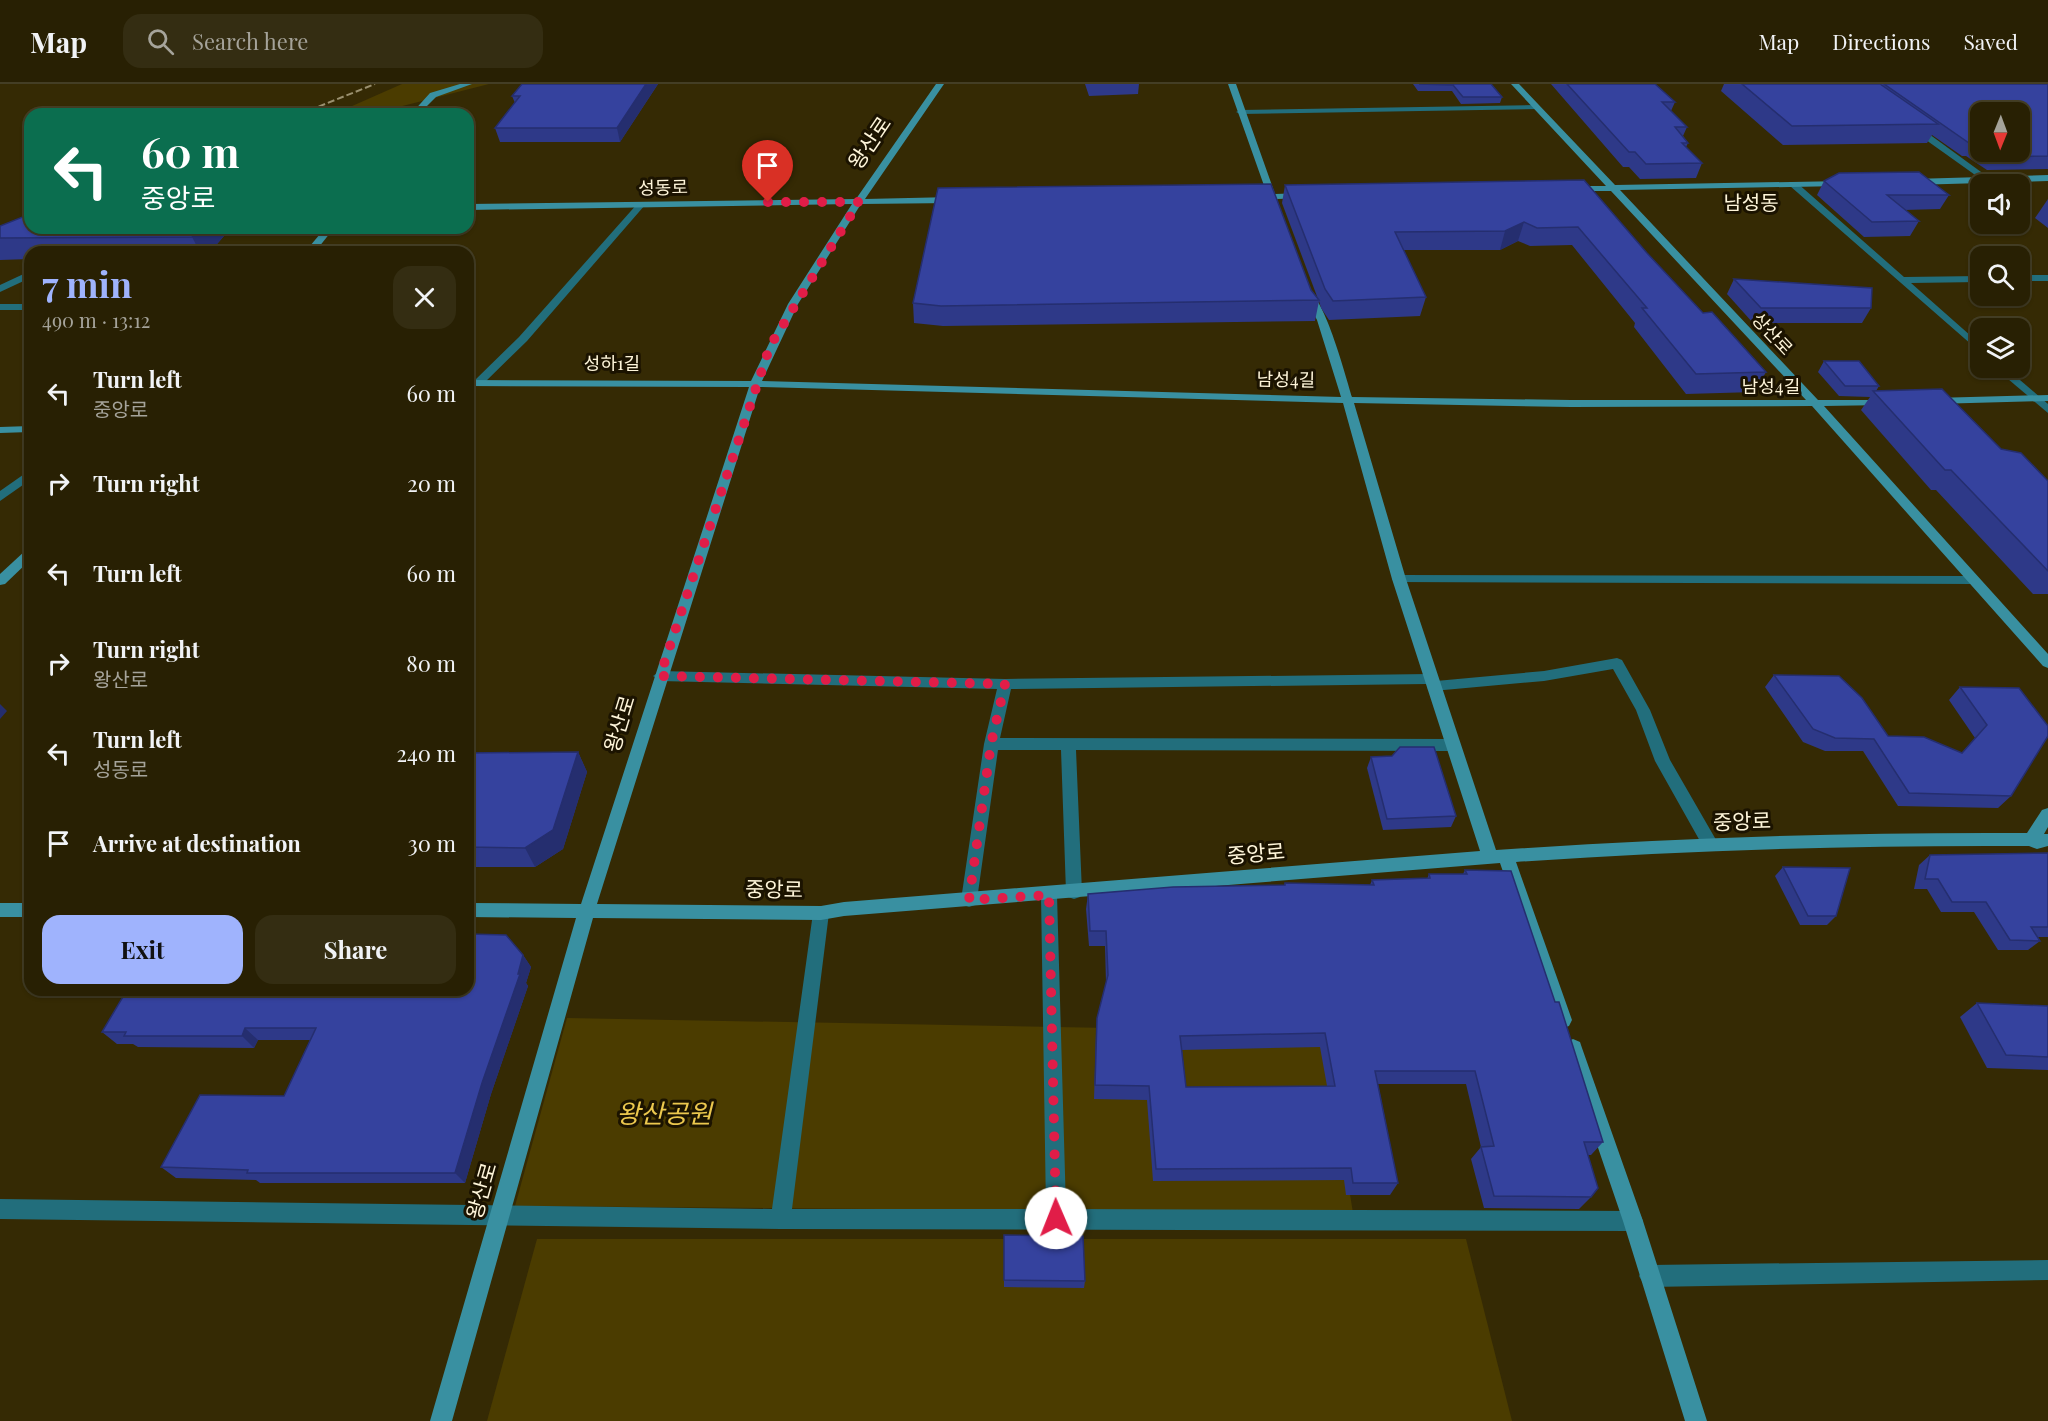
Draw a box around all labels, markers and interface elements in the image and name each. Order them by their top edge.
search box [123,14,543,68]
text: Map [30,23,87,60]
icon: search [144,25,177,58]
text: Search here [192,26,308,56]
text: Map [1758,27,1799,55]
text: Directions [1832,27,1930,55]
text: Saved [1963,27,2018,55]
north arrow [1970,102,2030,162]
map controls [1970,102,2030,378]
street label: 왕산로 [841,110,896,174]
text: 60 m [141,123,239,179]
icon: left [42,132,120,210]
pin [742,140,793,202]
icon: arrive [751,149,784,182]
button: sound [1970,174,2030,234]
street label: 성동로 [638,175,688,199]
text: 중앙로 [141,179,216,215]
district label: 남성동 [1723,188,1779,215]
button: search [1970,246,2030,306]
text: 7 min [42,259,132,307]
button: close [393,266,456,329]
text: 490 m · 13:12 [42,306,150,333]
street label: 상산로 [1747,307,1798,360]
button: layers [1970,318,2030,378]
street label: 성하1길 [584,351,640,375]
text: Turn left [93,364,182,394]
street label: 남성4길 [1257,366,1316,392]
street label: 남성4길 [1742,374,1800,398]
icon: left [42,377,75,410]
text: 60 m [406,378,456,408]
text: 중앙로 [93,395,148,422]
icon: right [42,467,75,500]
text: Turn right [93,468,199,498]
text: 20 m [407,468,456,498]
icon: left [42,557,75,590]
text: Turn left [93,558,182,588]
text: 60 m [406,558,456,588]
text: Turn right [93,634,199,664]
icon: right [42,647,75,680]
text: 80 m [406,648,456,678]
text: 왕산로 [93,665,148,692]
street label: 왕산로 [596,692,640,755]
text: Turn left [93,724,182,754]
icon: left [42,737,75,770]
text: 240 m [396,738,456,768]
text: 성동로 [93,755,148,782]
street label: 중앙로 [1712,805,1771,835]
icon: arrive [42,827,75,860]
text: Arrive at destination [93,828,301,858]
text: 30 m [408,828,456,858]
street label: 중앙로 [1226,836,1286,868]
street label: 중앙로 [745,873,803,903]
button: Exit [42,915,243,984]
button: Share [255,915,456,984]
park label: 왕산공원 [616,1095,714,1130]
street label: 왕산로 [459,1159,502,1222]
position arrow [1024,1186,1088,1250]

